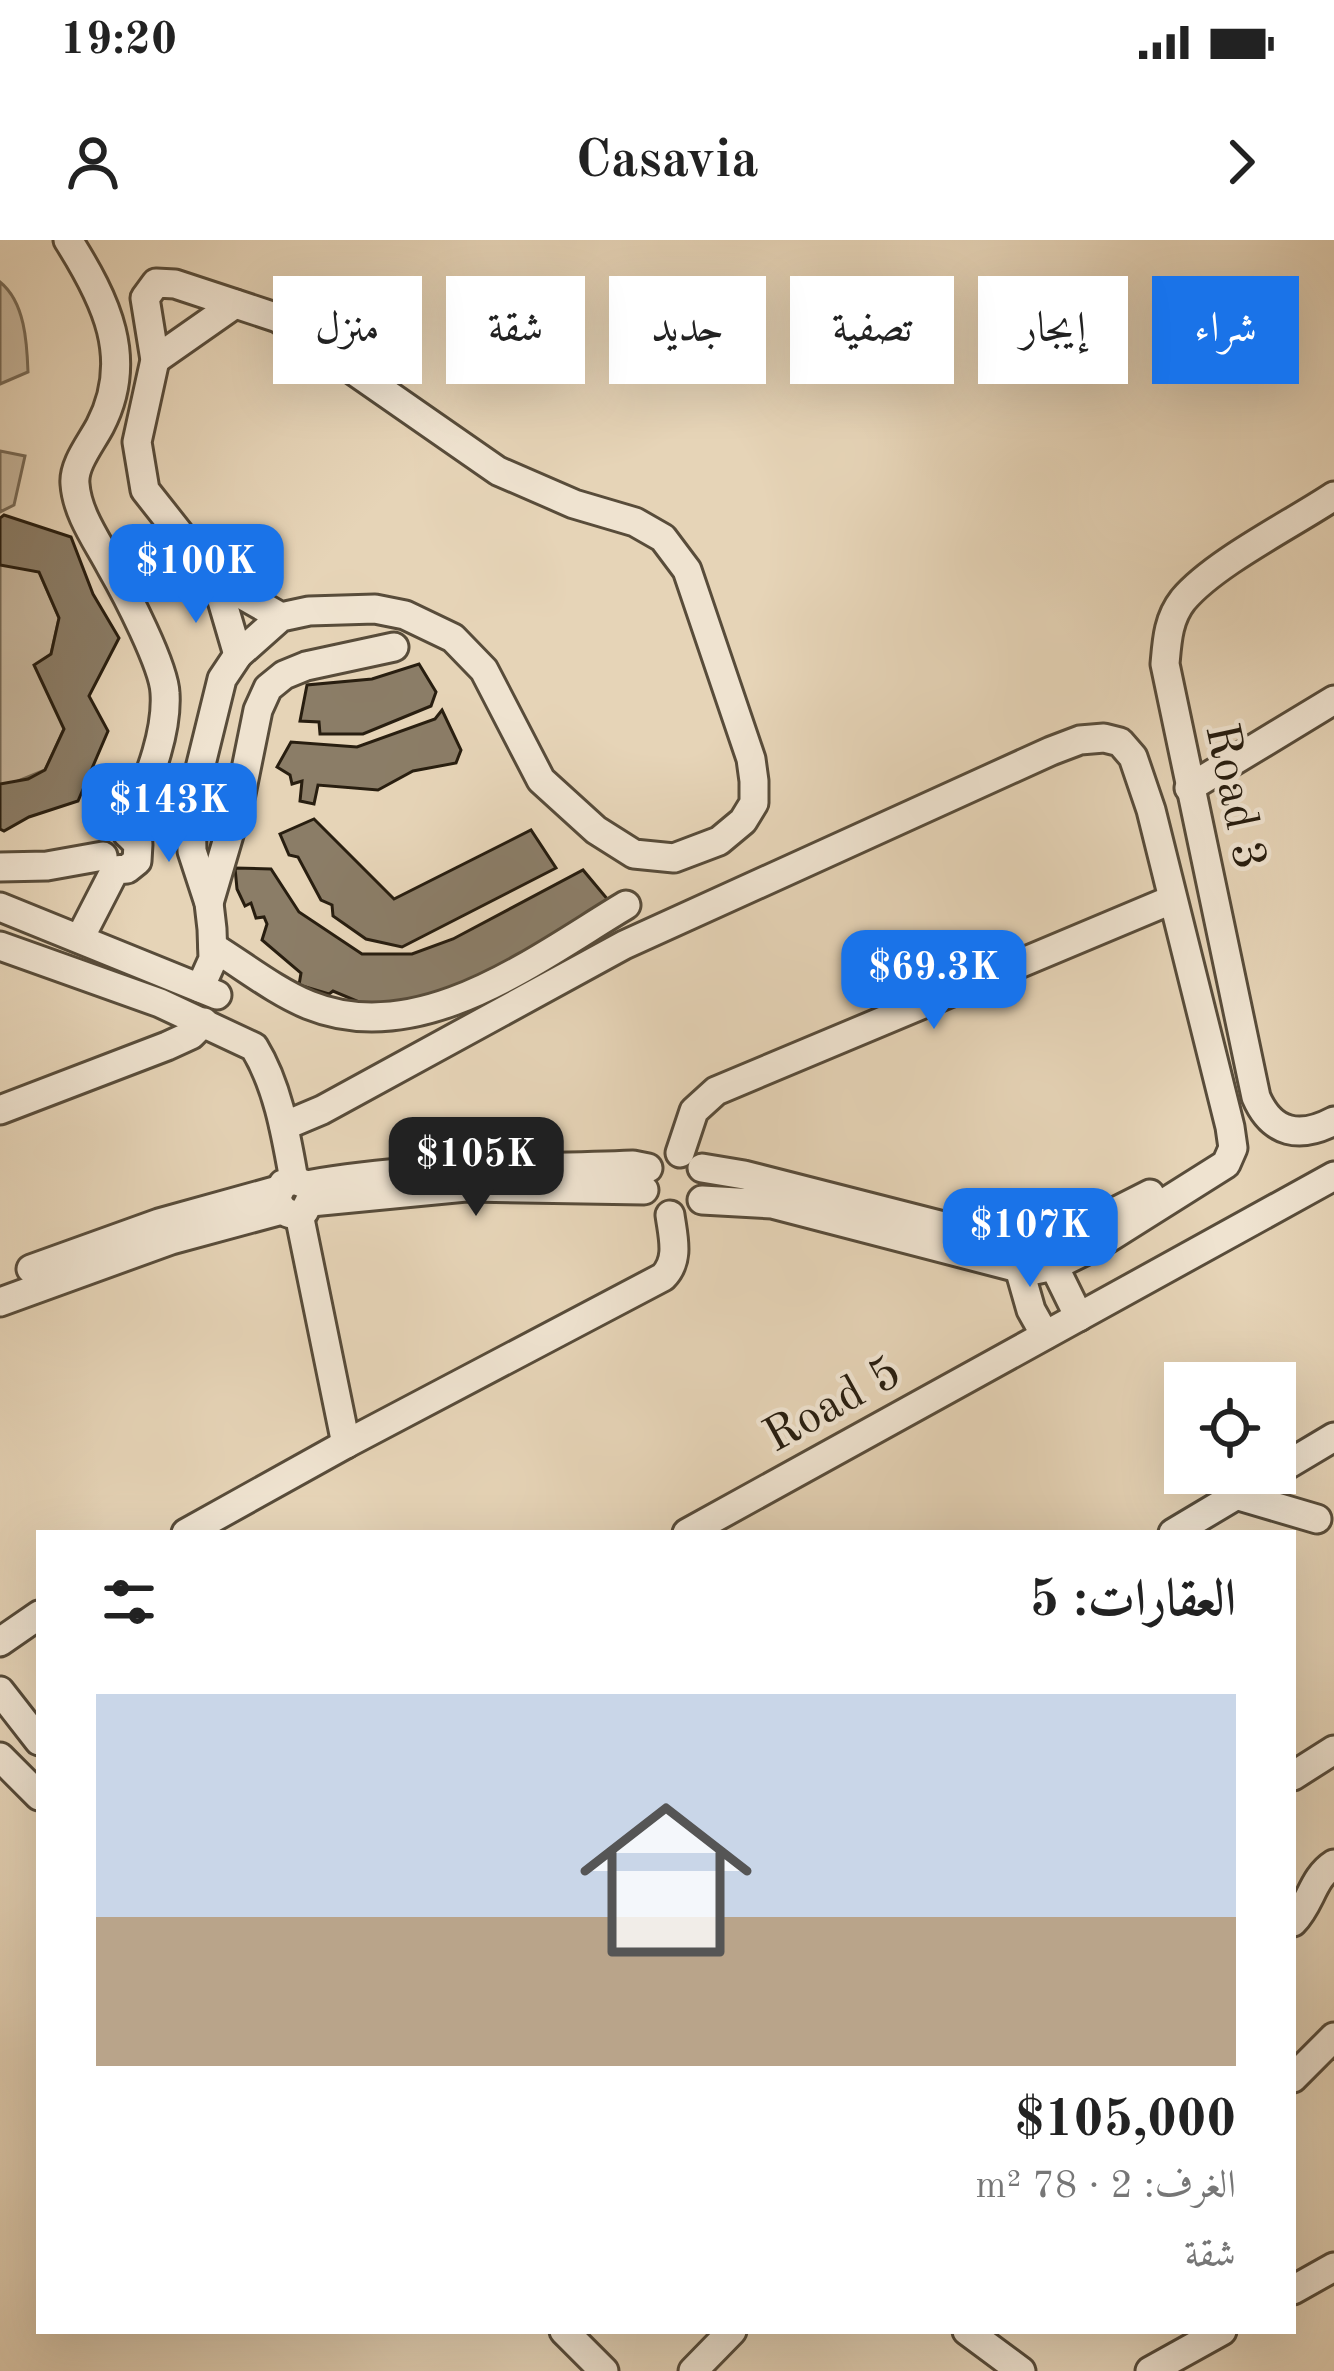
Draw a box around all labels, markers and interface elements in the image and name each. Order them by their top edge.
text: 19:20 [60,19,177,64]
icon: person [60,129,126,195]
icon: forward [1208,129,1274,195]
text: Casavia [575,135,759,189]
chip: منزل [273,276,422,384]
chip: شقة [446,276,585,384]
chip: جديد [609,276,766,384]
chip: تصفية [790,276,954,384]
chip: إيجار [978,276,1128,384]
chip: شراء [1152,276,1299,384]
pin: $100K [112,524,280,626]
text: $100K [136,543,256,582]
street label: Road 3 [1195,719,1273,874]
pin: $143K [85,763,253,865]
text: $143K [109,782,229,821]
pin: $69.3K [836,930,1032,1032]
text: $69.3K [868,949,1000,988]
pin: $105K [392,1117,560,1219]
text: $105K [416,1136,536,1175]
pin: $107K [946,1188,1114,1290]
text: $107K [970,1207,1090,1246]
street label: Road 5 [756,1349,909,1462]
map controls [1164,1362,1296,1494]
button: locate [1164,1362,1296,1494]
icon: filters [96,1569,162,1635]
text: العقارات: 5 [1030,1576,1236,1627]
icon: home [558,1772,774,1988]
text: $105,000 [1015,2096,1236,2147]
text: الغرف: 2 · 78 m² [976,2167,1236,2206]
text: شقة [1184,2236,1236,2275]

